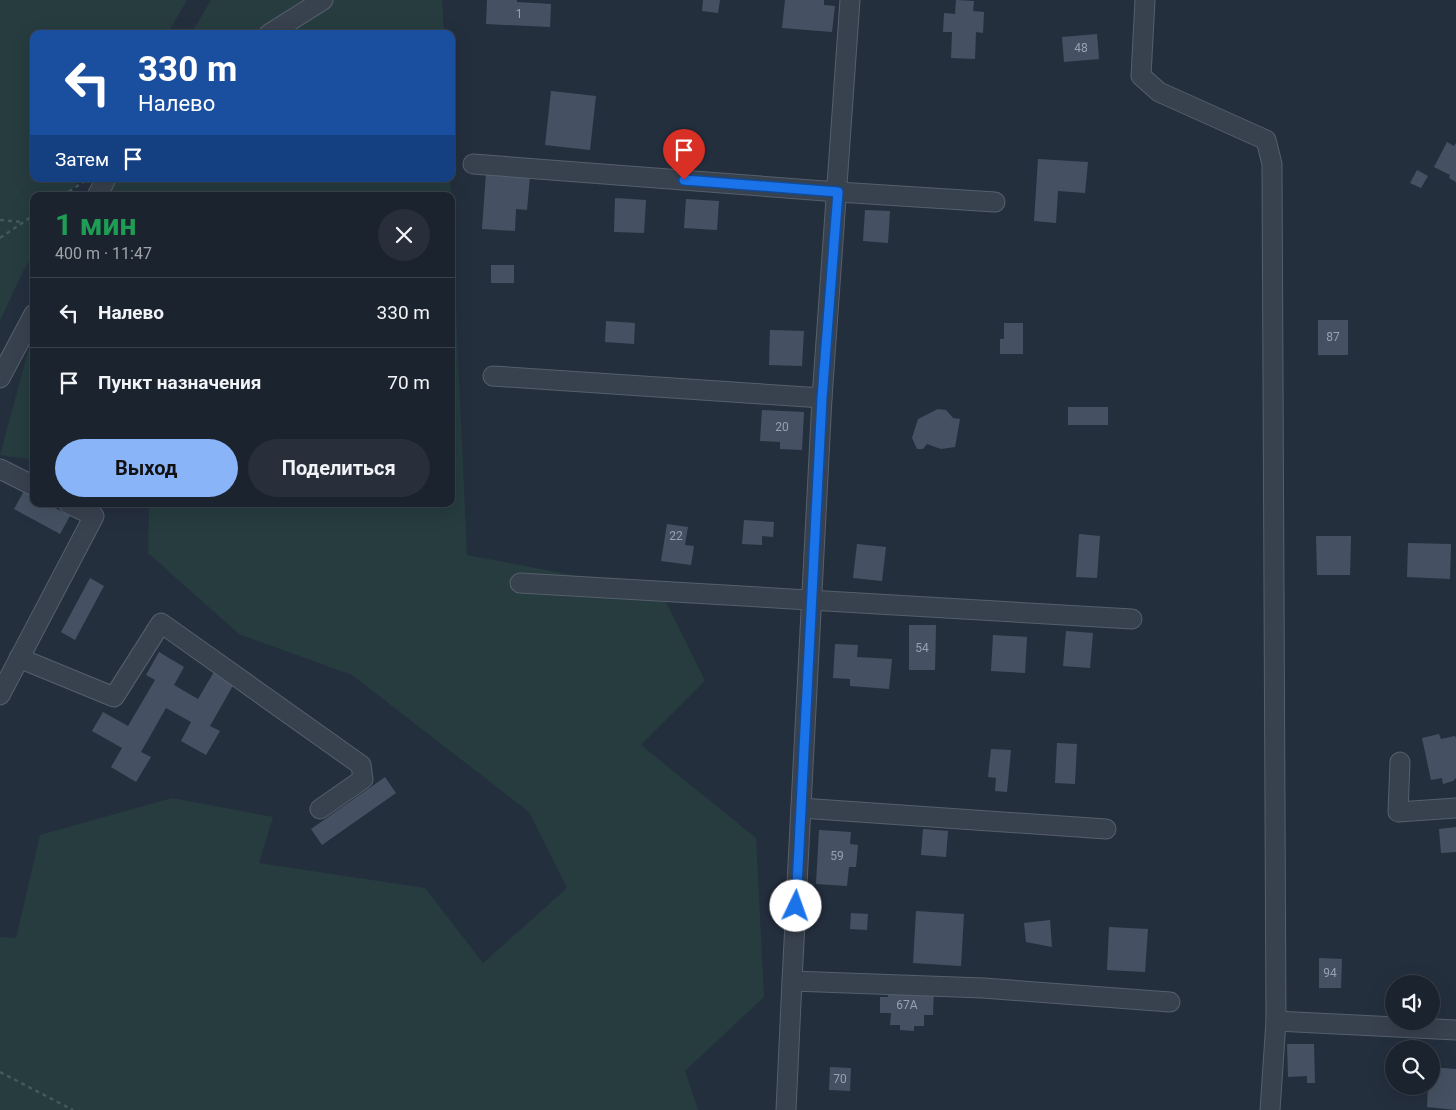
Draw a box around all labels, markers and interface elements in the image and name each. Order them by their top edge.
house number: 1 [516,7,522,21]
house number: 48 [1074,41,1088,55]
text: 330 m [138,49,237,90]
icon: left [55,50,120,115]
text: Налево [138,91,215,116]
pin [663,129,705,180]
icon: arrive [670,136,698,164]
icon: arrive [119,145,147,173]
text: Затем [55,148,109,171]
text: 1 мин [55,207,136,242]
button: close [378,209,430,261]
text: 400 m · 11:47 [55,244,152,263]
icon: left [55,299,83,327]
text: Налево [98,301,164,324]
text: 330 m [377,301,430,324]
house number: 87 [1326,330,1340,344]
icon: arrive [55,369,83,397]
text: Пункт назначения [98,371,261,394]
text: 70 m [387,371,430,394]
house number: 20 [775,420,789,434]
button: Выход [55,439,238,497]
button: Поделиться [248,439,430,497]
house number: 22 [669,529,683,543]
house number: 54 [915,641,929,655]
house number: 59 [830,849,844,863]
position arrow [769,879,821,931]
house number: 94 [1323,966,1337,980]
map controls [1385,975,1440,1095]
button: sound [1385,975,1440,1030]
house number: 67А [896,998,918,1012]
button: search [1385,1040,1440,1095]
house number: 70 [833,1072,847,1086]

